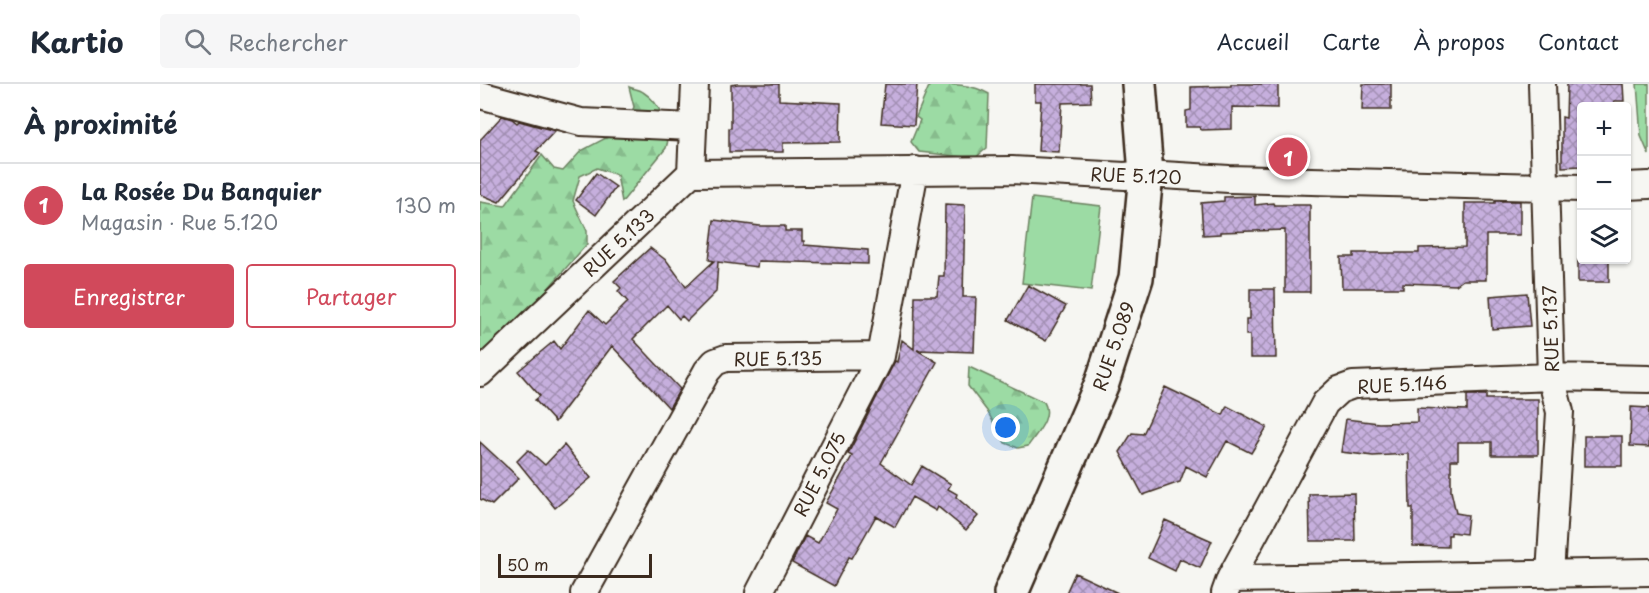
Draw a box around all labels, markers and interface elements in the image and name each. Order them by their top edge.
search box [160,14,580,68]
text: Kartio [30,20,124,63]
icon: search [181,25,214,58]
text: Rechercher [229,25,348,58]
text: Accueil [1217,25,1289,57]
text: Carte [1322,25,1380,57]
text: À propos [1413,25,1505,57]
text: Contact [1538,25,1619,57]
map controls [1577,102,1631,264]
button: + [1577,102,1631,156]
text: À proximité [24,104,178,143]
pin: 1 [1268,134,1308,180]
button: − [1577,156,1631,210]
street label: RUE 5.120 [1090,160,1182,190]
text: La Rosée Du Banquier [81,174,322,207]
text: 1 [39,190,48,220]
text: 130 m [396,190,456,220]
street label: RUE 5.133 [576,202,660,282]
text: Magasin · Rue 5.120 [81,207,278,237]
button: layers [1577,210,1631,264]
button: Enregistrer [24,264,234,328]
button: Partager [246,264,456,328]
street label: RUE 5.137 [1535,285,1565,373]
street label: RUE 5.089 [1085,298,1141,394]
street label: RUE 5.135 [734,344,822,372]
street label: RUE 5.146 [1356,368,1448,400]
your location [991,413,1020,442]
street label: RUE 5.075 [786,427,852,521]
scale bar [498,551,652,578]
text: 50 m [507,552,548,576]

